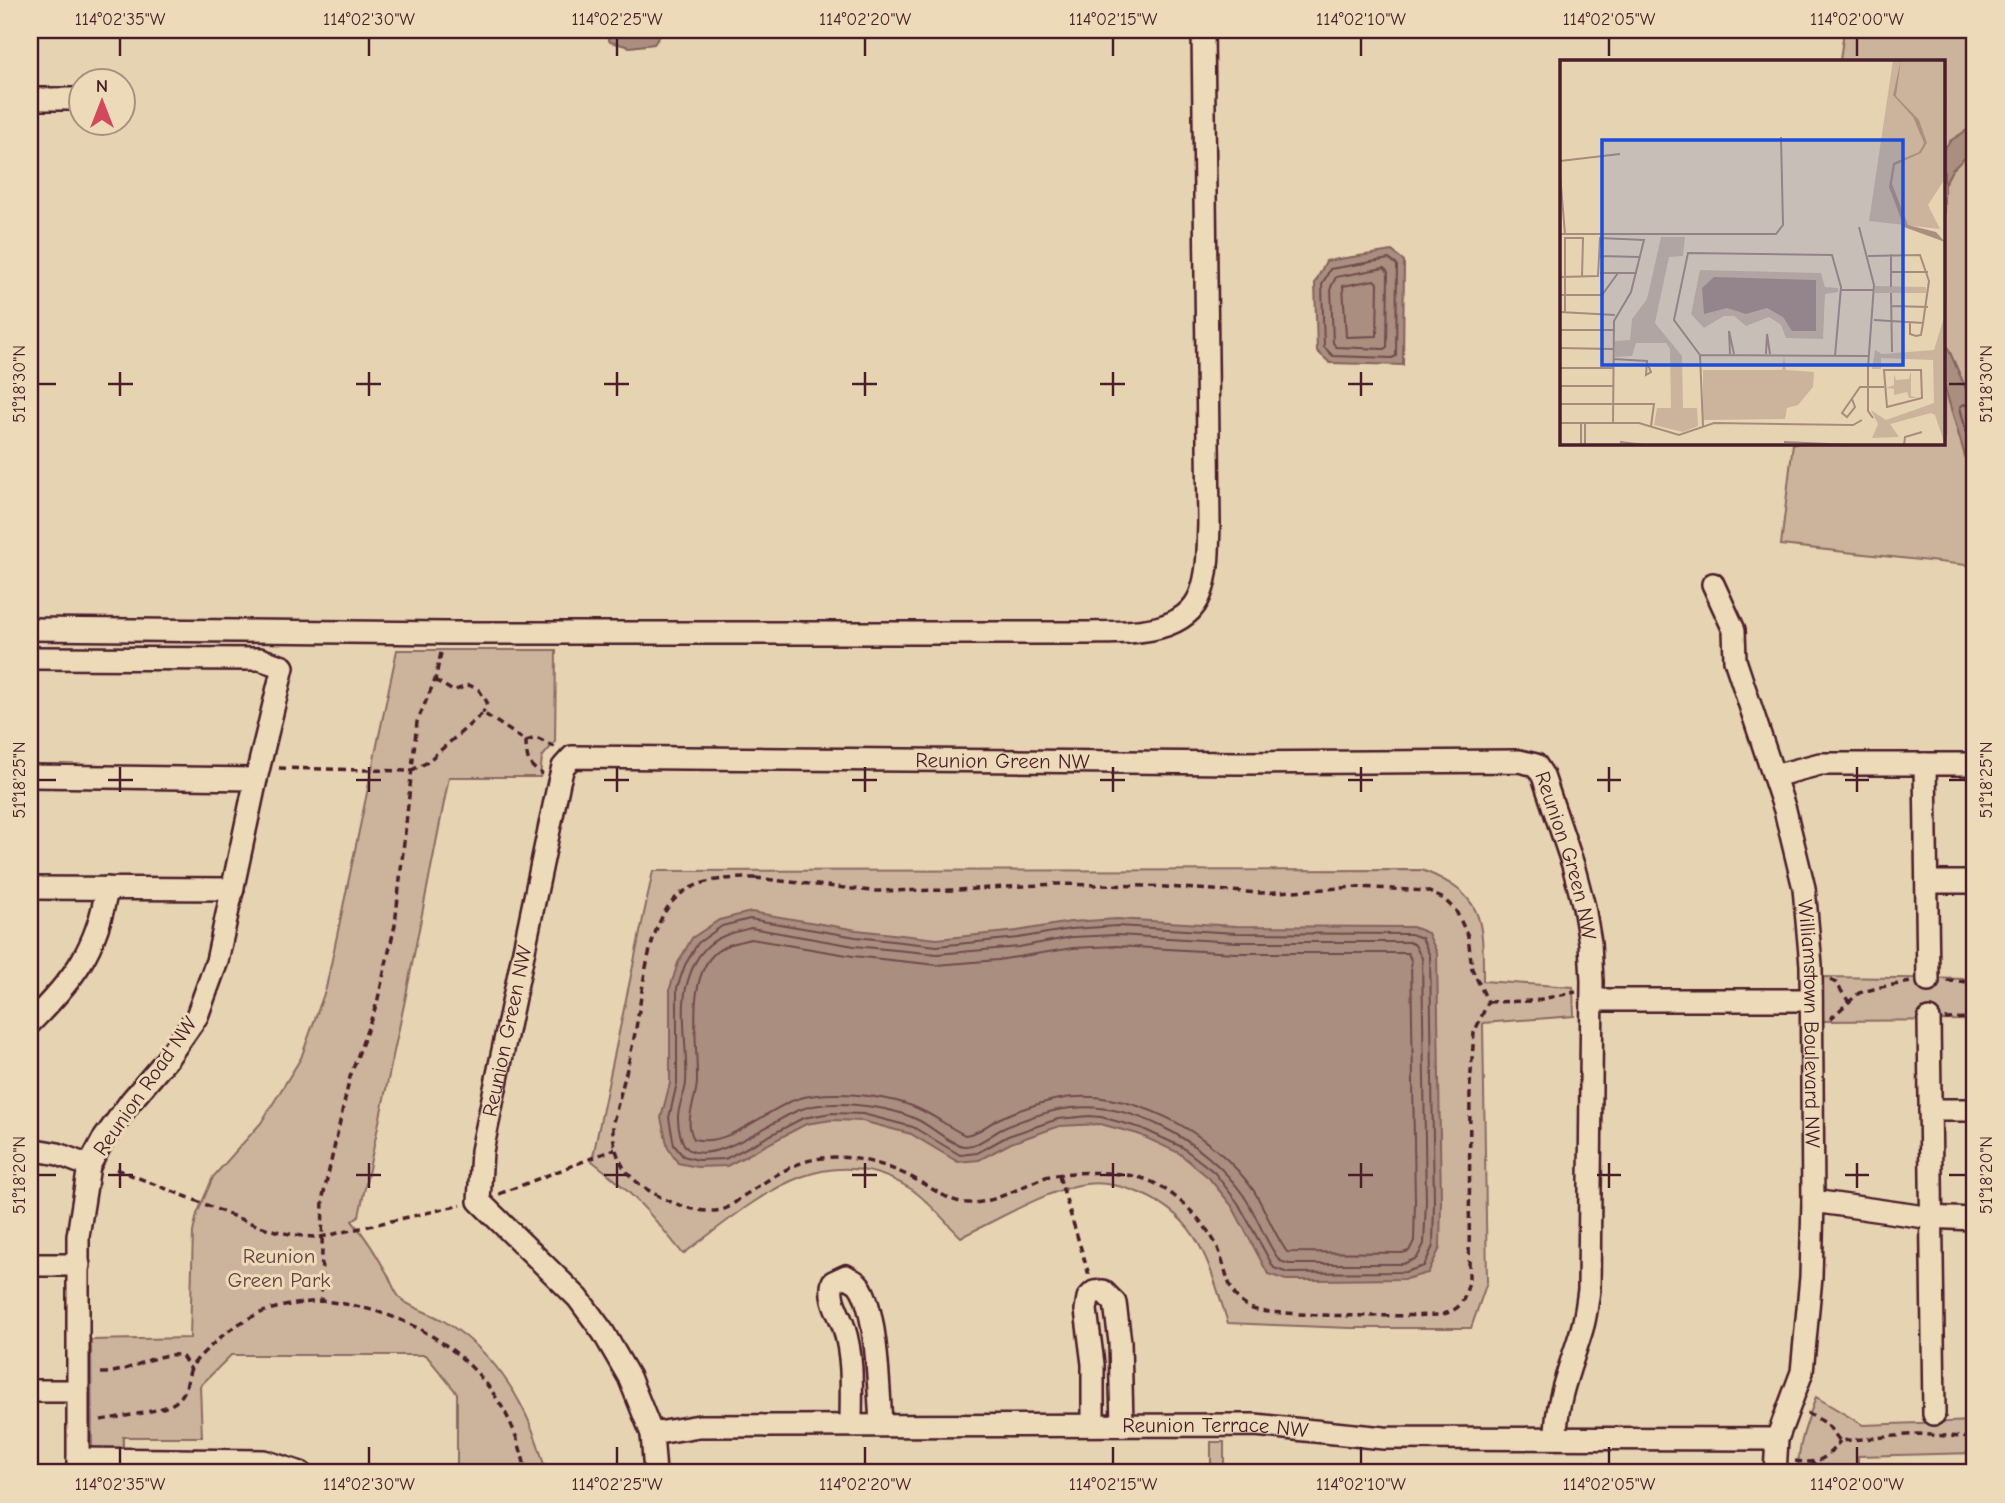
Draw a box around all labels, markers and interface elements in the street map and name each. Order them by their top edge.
text: 114°02'35"W [75,9,166,30]
text: 114°02'30"W [323,9,415,30]
text: 114°02'25"W [571,9,663,30]
text: 114°02'20"W [819,9,911,30]
text: 114°02'15"W [1069,9,1158,30]
text: 114°02'10"W [1316,9,1406,30]
text: 114°02'05"W [1563,9,1656,30]
text: 114°02'00"W [1810,9,1904,30]
inset map [1560,60,1946,444]
north arrow [66,66,136,136]
text: N [96,75,108,97]
text: 51°18'30"N [9,345,30,423]
text: 51°18'30"N [1976,345,1997,423]
text: 51°18'25"N [9,741,30,819]
text: 51°18'25"N [1976,741,1997,819]
street label: Reunion Green NW [915,748,1091,774]
street label: Reunion Green NW [1530,768,1601,942]
street label: Williamstown Boulevard NW [1793,899,1825,1149]
street label: Reunion Green NW [477,942,537,1119]
street label: Reunion Road NW [88,1011,202,1160]
text: 51°18'20"N [9,1136,30,1214]
text: 51°18'20"N [1976,1136,1997,1214]
park label: Reunion Green Park [228,1244,330,1292]
street label: Reunion Terrace NW [1122,1413,1310,1442]
text: 114°02'35"W [75,1474,166,1495]
text: 114°02'30"W [323,1474,415,1495]
text: 114°02'25"W [571,1474,663,1495]
text: 114°02'20"W [819,1474,911,1495]
text: 114°02'15"W [1069,1474,1158,1495]
text: 114°02'10"W [1316,1474,1406,1495]
text: 114°02'05"W [1563,1474,1656,1495]
text: 114°02'00"W [1810,1474,1904,1495]

